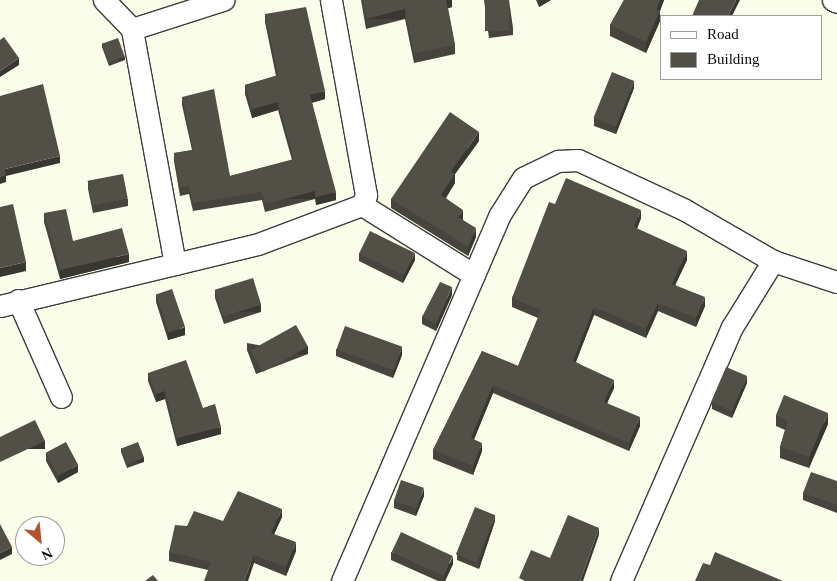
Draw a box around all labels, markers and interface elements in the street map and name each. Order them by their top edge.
legend [660,15,822,80]
text: Road [707,26,739,42]
text: Building [707,51,760,67]
north arrow [15,516,65,566]
text: N [39,545,55,563]

